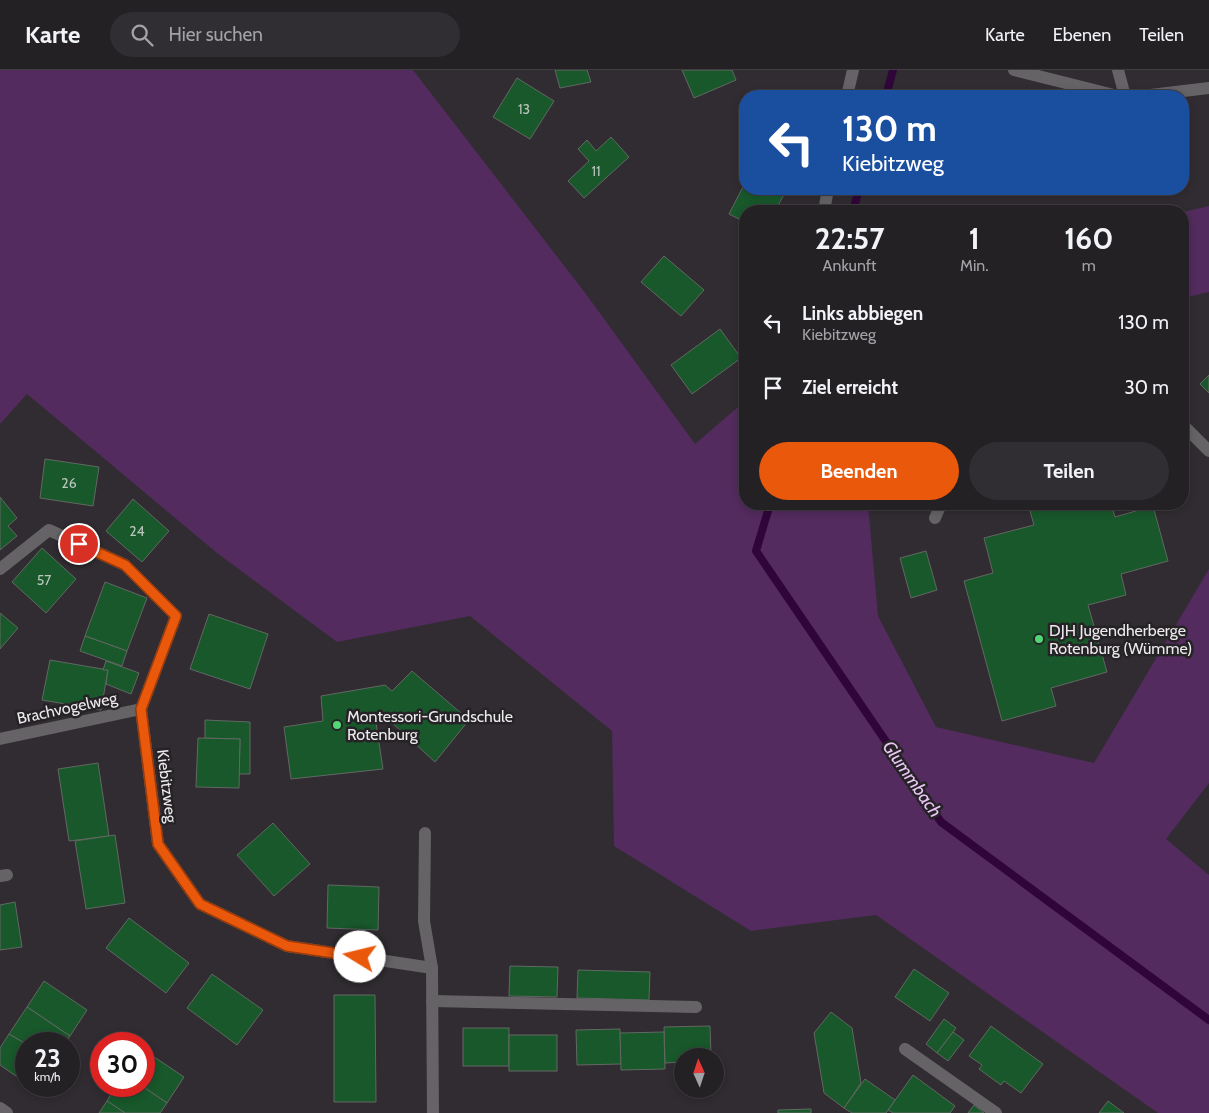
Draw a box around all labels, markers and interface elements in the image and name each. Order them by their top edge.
search box [110,12,460,57]
text: Karte [25,20,80,49]
icon: search [128,21,156,49]
text: Hier suchen [168,23,263,46]
text: Karte [985,24,1025,46]
text: Ebenen [1053,24,1111,46]
text: Teilen [1139,24,1184,46]
house number: 13 [518,100,530,118]
text: 130 m [842,107,937,150]
icon: left [759,110,824,175]
text: Kiebitzweg [842,150,944,177]
house number: 11 [591,162,601,180]
text: 22:57 [815,220,884,257]
text: 1 [969,220,980,257]
text: 160 [1064,220,1113,257]
text: Ankunft [823,256,877,275]
text: Min. [960,256,989,275]
text: m [1082,256,1096,275]
text: Links abbiegen [802,302,923,325]
icon: left [759,309,787,337]
text: 130 m [1118,311,1169,334]
text: Kiebitzweg [802,325,876,344]
icon: arrive [759,374,787,402]
text: Ziel erreicht [802,376,898,399]
text: 30 m [1125,376,1169,399]
button: Beenden [759,442,959,500]
button: Teilen [969,442,1169,500]
house number: 26 [61,474,77,492]
house number: 24 [129,522,145,540]
pin [58,523,100,565]
icon: arrive [65,530,93,558]
house number: 57 [37,571,51,589]
place label: DJH Jugendherberge Rotenburg (Wümme) [1049,621,1192,658]
marker: DJH Jugendherberge Rotenburg (Wümme) [1033,633,1045,645]
street label: Brachvogelweg [15,688,120,728]
place label: Montessori-Grundschule Rotenburg [347,707,513,744]
marker: Montessori-Grundschule Rotenburg [331,719,343,731]
water label: Glummbach [878,736,946,822]
street label: Kiebitzweg [153,748,181,825]
position arrow [333,930,385,982]
speed limit sign: 30 [90,1032,155,1097]
text: 23 [34,1043,61,1073]
north arrow [674,1048,724,1098]
map controls [674,1048,724,1098]
text: km/h [34,1069,61,1084]

